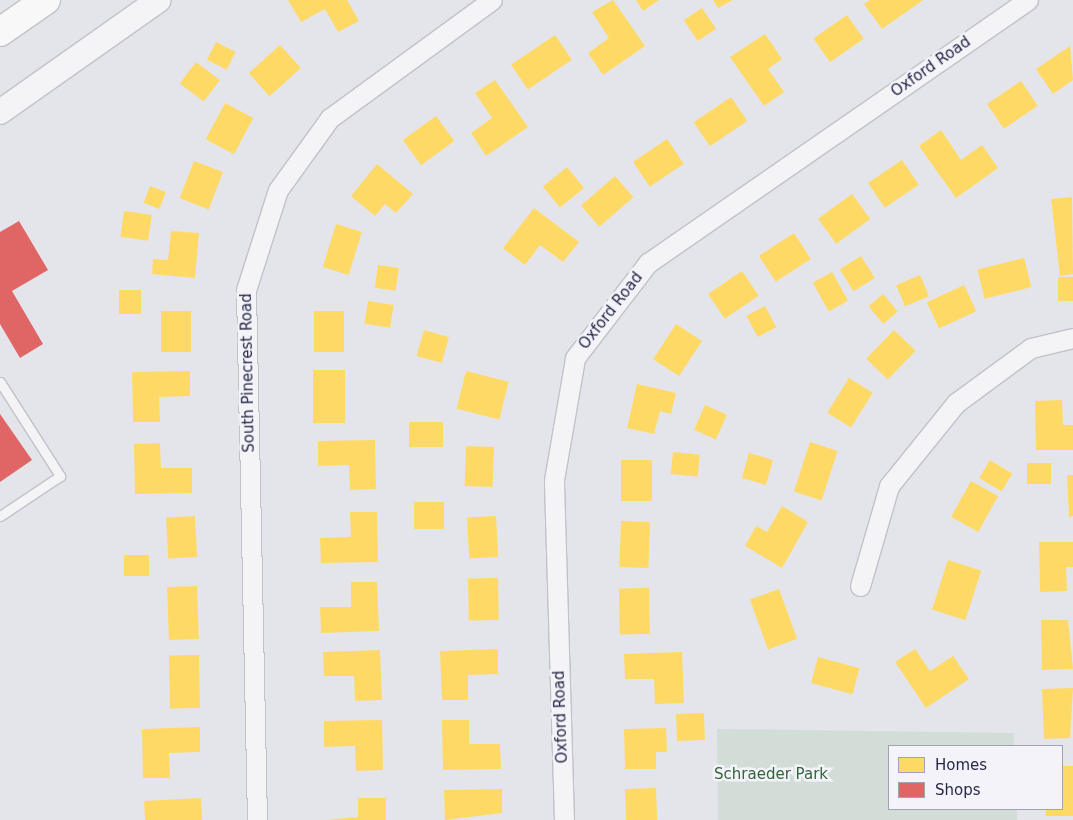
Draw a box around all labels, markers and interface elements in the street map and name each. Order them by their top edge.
street label: Oxford Road [888,33,974,101]
street label: Oxford Road [575,269,647,353]
street label: South Pinecrest Road [238,293,258,453]
street label: Oxford Road [550,670,572,764]
legend [888,745,1063,810]
text: Homes [935,756,987,774]
park label: Schraeder Park [714,766,828,784]
text: Shops [935,781,981,799]

